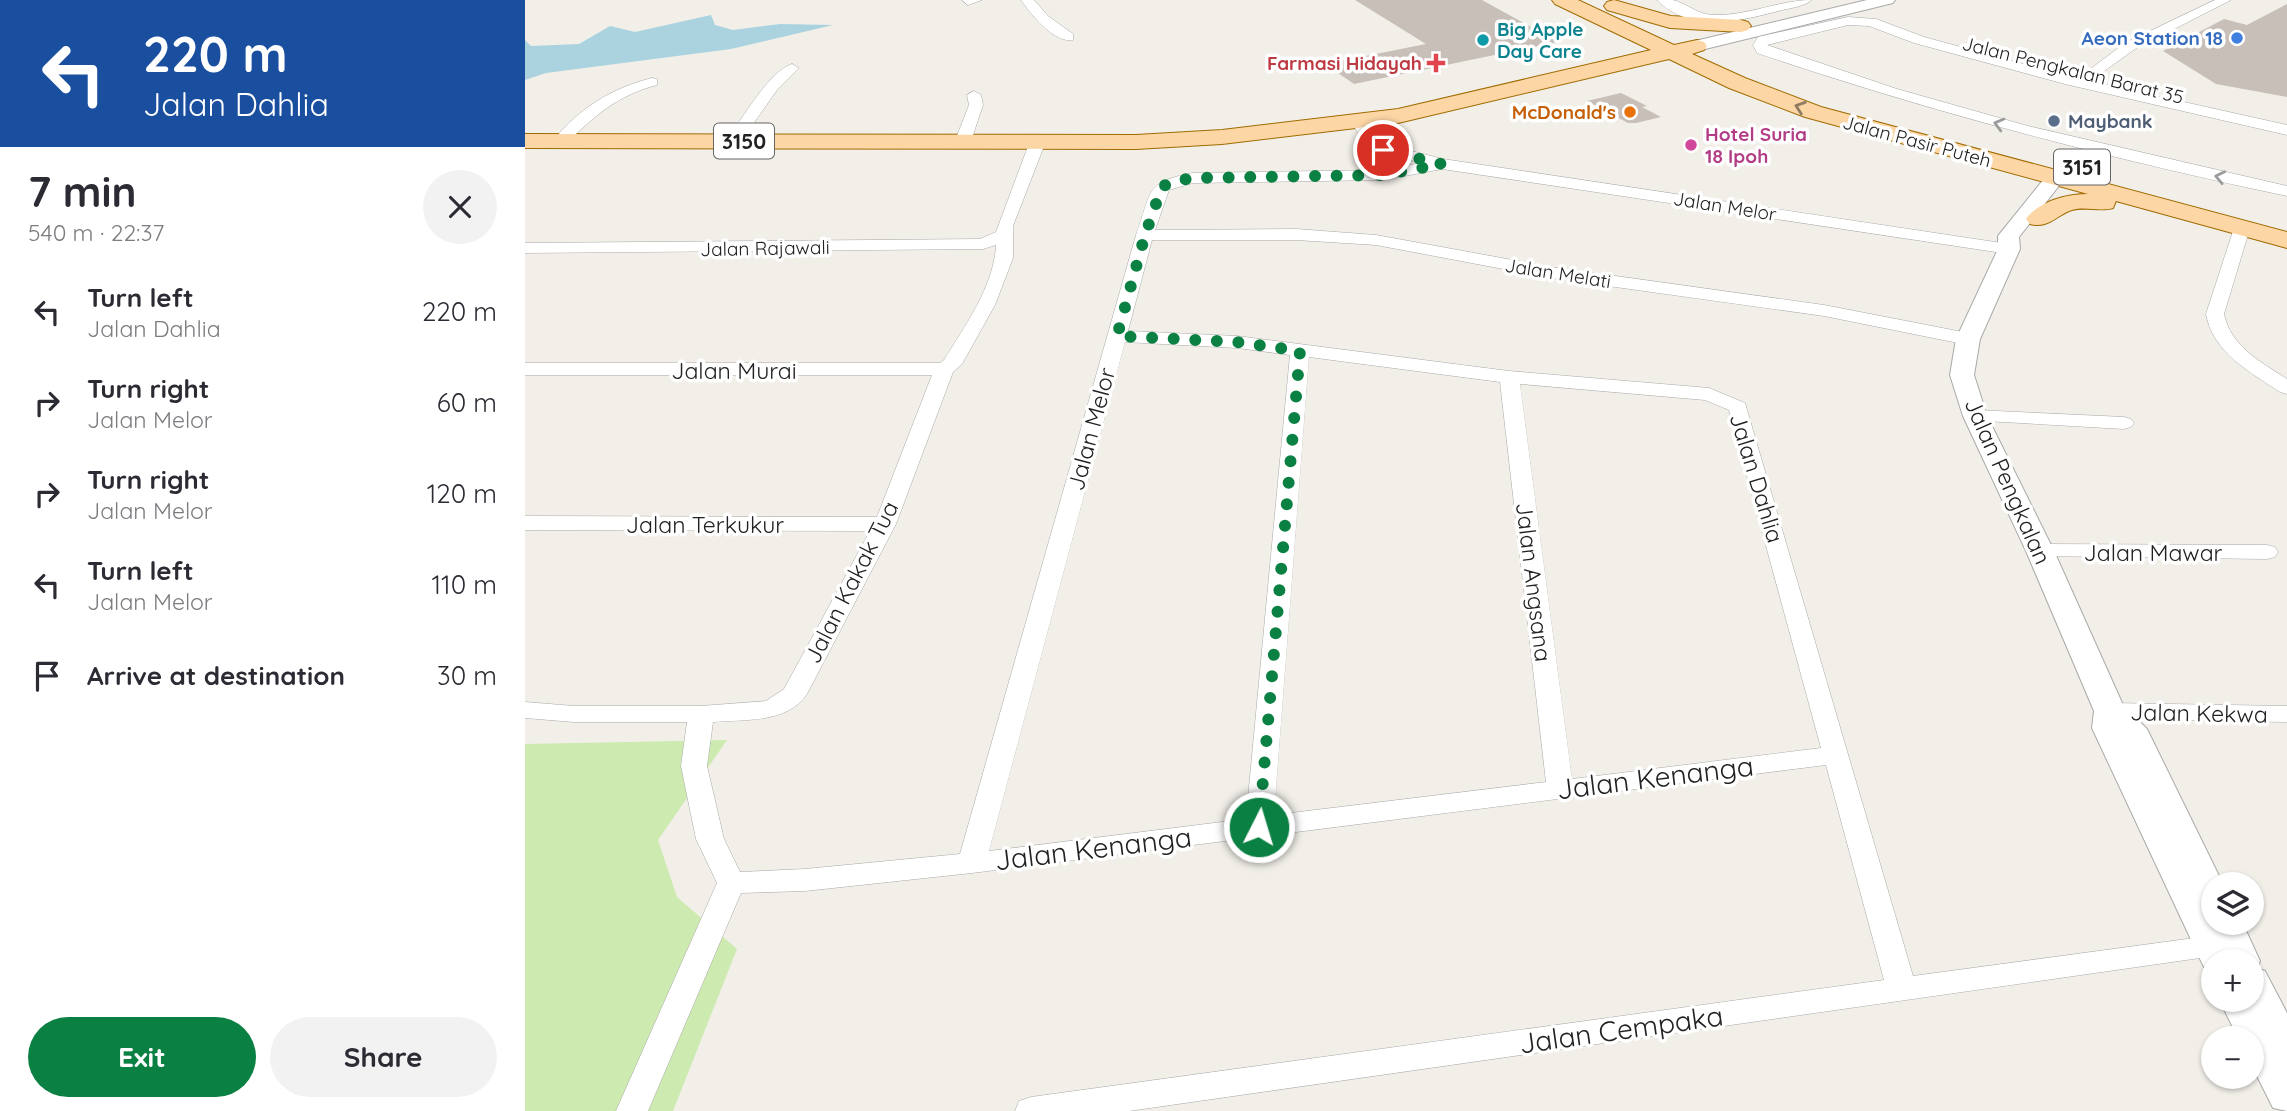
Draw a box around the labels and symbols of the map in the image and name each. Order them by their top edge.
place label: Big Apple Day Care [1497,17,1584,63]
place label: Aeon Station 18 [2082,26,2223,50]
marker: Aeon Station 18 [2229,30,2245,46]
street label: Jalan Pengkalan Barat 35 [1960,31,2186,109]
marker: Big Apple Day Care [1475,32,1491,48]
place label: Farmasi Hidayah [1267,51,1422,75]
marker: Farmasi Hidayah [1428,55,1444,71]
place label: McDonald's [1512,100,1616,124]
one-way arrow [1795,101,1807,115]
marker: McDonald's [1622,104,1638,120]
place label: Maybank [2068,109,2153,133]
street label: Jalan Pasir Puteh [1840,110,1994,172]
marker: Maybank [2046,113,2062,129]
one-way arrow [1993,117,2005,132]
pin [1353,120,1413,180]
place label: Hotel Suria 18 Ipoh [1705,122,1807,168]
road number: 3150 [714,124,774,158]
marker: Hotel Suria 18 Ipoh [1683,137,1699,153]
road number: 3151 [2054,150,2110,184]
one-way arrow [2214,171,2226,186]
street label: Jalan Melor [1672,186,1779,226]
street label: Jalan Rajawali [700,235,830,261]
street label: Jalan Melati [1503,253,1613,293]
street label: Jalan Murai [671,356,797,385]
street label: Jalan Melor [1061,364,1121,493]
street label: Jalan Pengkalan [1958,393,2058,569]
street label: Jalan Dahlia [1724,410,1790,546]
street label: Jalan Kakak Tua [798,496,904,668]
street label: Jalan Angsana [1510,501,1558,663]
street label: Jalan Terkukur [626,510,784,539]
street label: Jalan Mawar [2084,538,2223,567]
street label: Jalan Kekwa [2130,697,2268,729]
street label: Jalan Kenanga [1555,748,1755,806]
position arrow [1222,790,1296,864]
street label: Jalan Kenanga [993,819,1193,877]
street label: Jalan Cempaka [1517,997,1725,1061]

